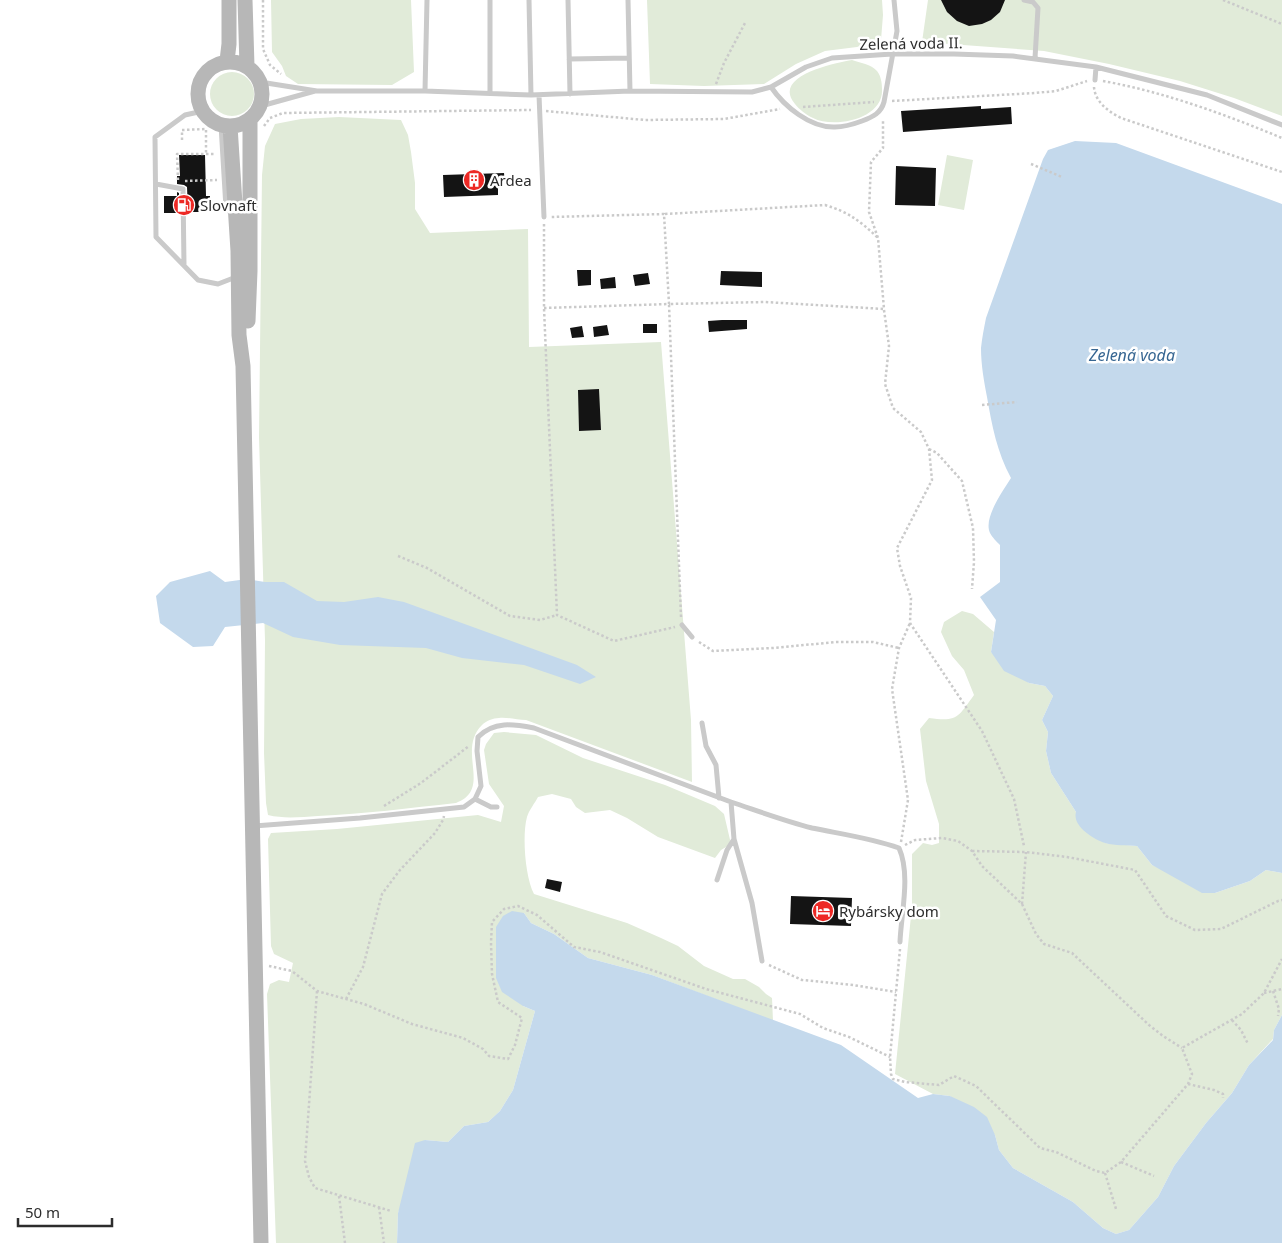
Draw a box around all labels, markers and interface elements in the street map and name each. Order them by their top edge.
street label: Zelená voda II. [859,32,963,54]
building icon: Ardea [462,168,486,192]
place label: Ardea [490,170,532,190]
fuel station icon: Slovnaft [172,193,196,217]
place label: Slovnaft [200,195,257,215]
water label: Zelená voda [1088,344,1175,366]
hotel icon: Rybársky dom [811,899,835,923]
place label: Rybársky dom [839,901,939,921]
scale bar [18,1196,111,1228]
text: 50 m [25,1202,60,1222]

